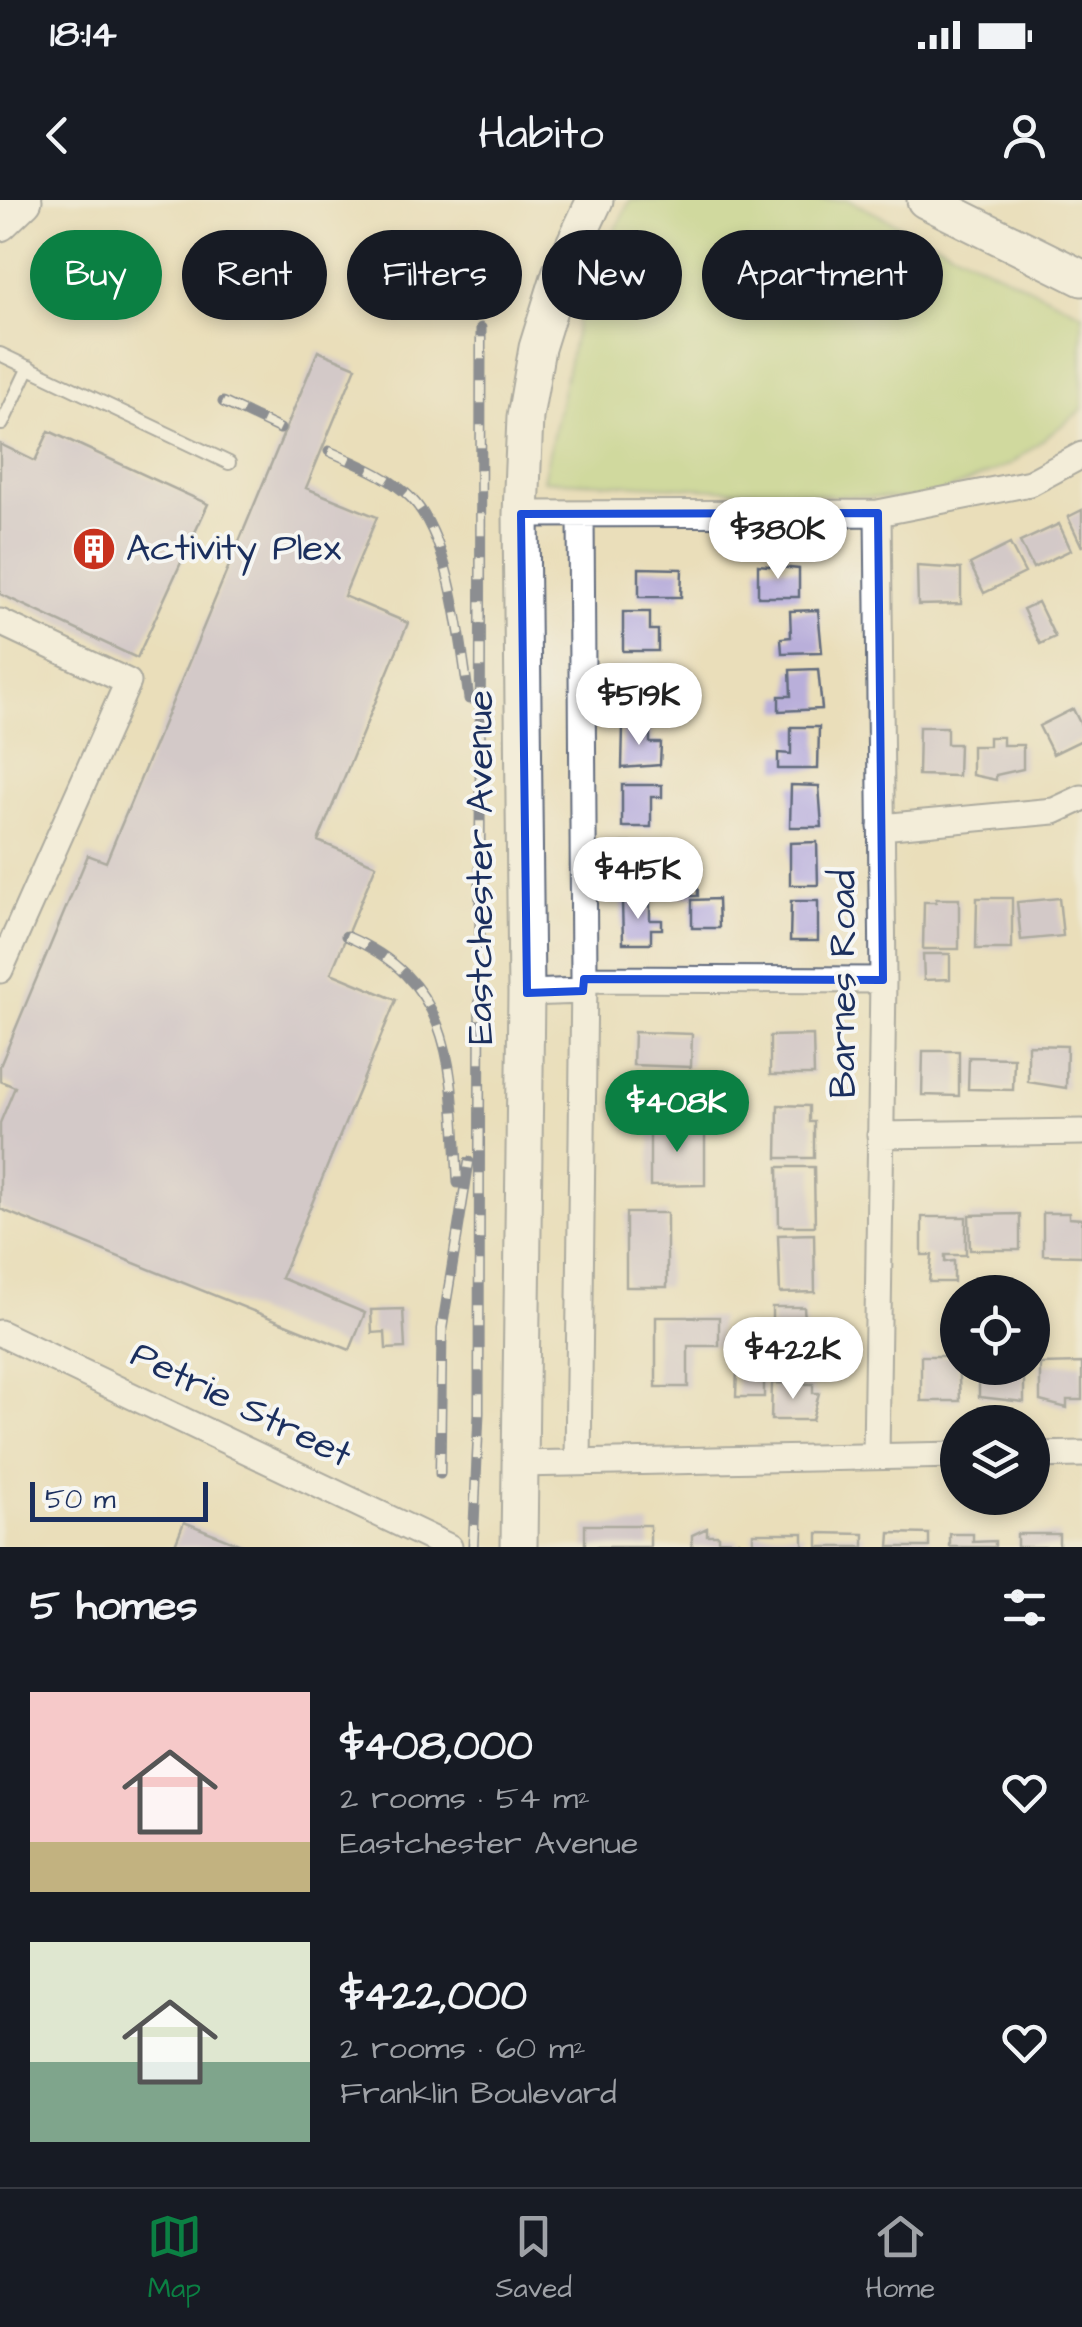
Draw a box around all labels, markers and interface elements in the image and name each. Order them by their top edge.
text: 18:14 [50,9,117,61]
text: Habito [478,104,604,166]
icon: back [30,108,85,163]
icon: person [997,108,1052,163]
chip: Buy [30,230,162,320]
chip: Rent [182,230,327,320]
chip: Filters [347,230,522,320]
chip: New [542,230,682,320]
chip: Apartment [702,230,943,320]
pin: $380K [708,497,848,582]
text: $380K [731,507,825,552]
place label: Activity Plex [126,523,341,576]
building icon: Activity Plex [71,526,117,572]
pin: $519K [569,663,709,748]
text: $519K [598,673,680,718]
street label: Eastchester Avenue [455,690,507,1044]
pin: $415K [568,837,708,922]
text: $415K [595,847,681,892]
street label: Barnes Road [818,870,870,1098]
pin: $408K [607,1070,747,1155]
text: $408K [627,1080,727,1125]
map controls [940,1275,1050,1515]
button: locate [940,1275,1050,1385]
pin: $422K [723,1317,863,1402]
text: $422K [745,1327,841,1372]
street label: Petrie Street [122,1329,360,1481]
button: layers [940,1405,1050,1515]
scale bar [30,1477,208,1522]
text: 50 m [45,1480,116,1519]
text: 5 homes [30,1578,197,1636]
icon: filters [997,1580,1052,1635]
text: $408,000 [340,1718,533,1776]
icon: home [110,1732,230,1852]
icon: heart [997,1765,1052,1820]
text: 2 rooms · 54 m² [340,1776,590,1821]
text: Eastchester Avenue [340,1821,638,1866]
text: $422,000 [340,1968,527,2026]
icon: home [110,1982,230,2102]
icon: heart [997,2015,1052,2070]
text: 2 rooms · 60 m² [340,2026,586,2071]
text: Franklin Boulevard [340,2071,617,2116]
tab: Map [147,2209,202,2308]
tab: Saved [496,2209,572,2308]
tab: Home [865,2209,935,2308]

